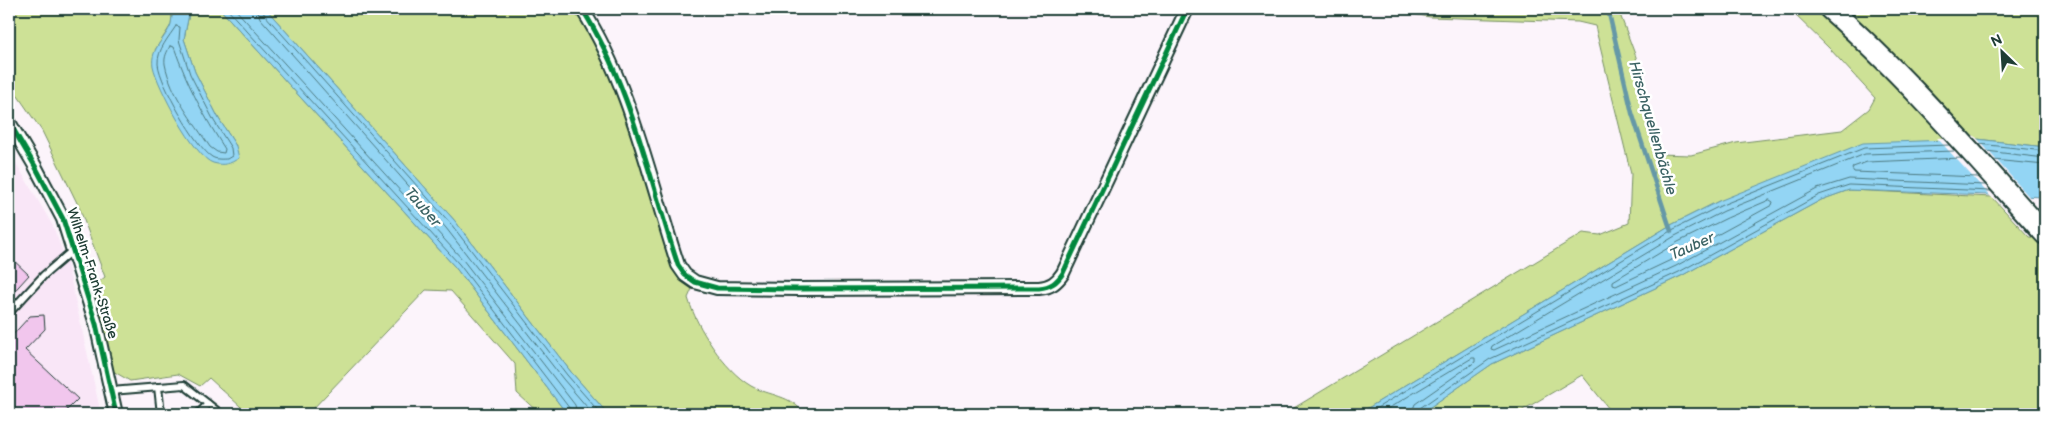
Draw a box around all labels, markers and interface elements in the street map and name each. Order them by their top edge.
north arrow [1976,28,2026,78]
text: N [1988,31,2005,51]
water label: Hirschquellenbächle [1624,59,1681,198]
water label: Tauber [400,184,446,232]
street label: Wilhelm-Frank-Straße [63,205,122,341]
water label: Tauber [1667,228,1719,265]

